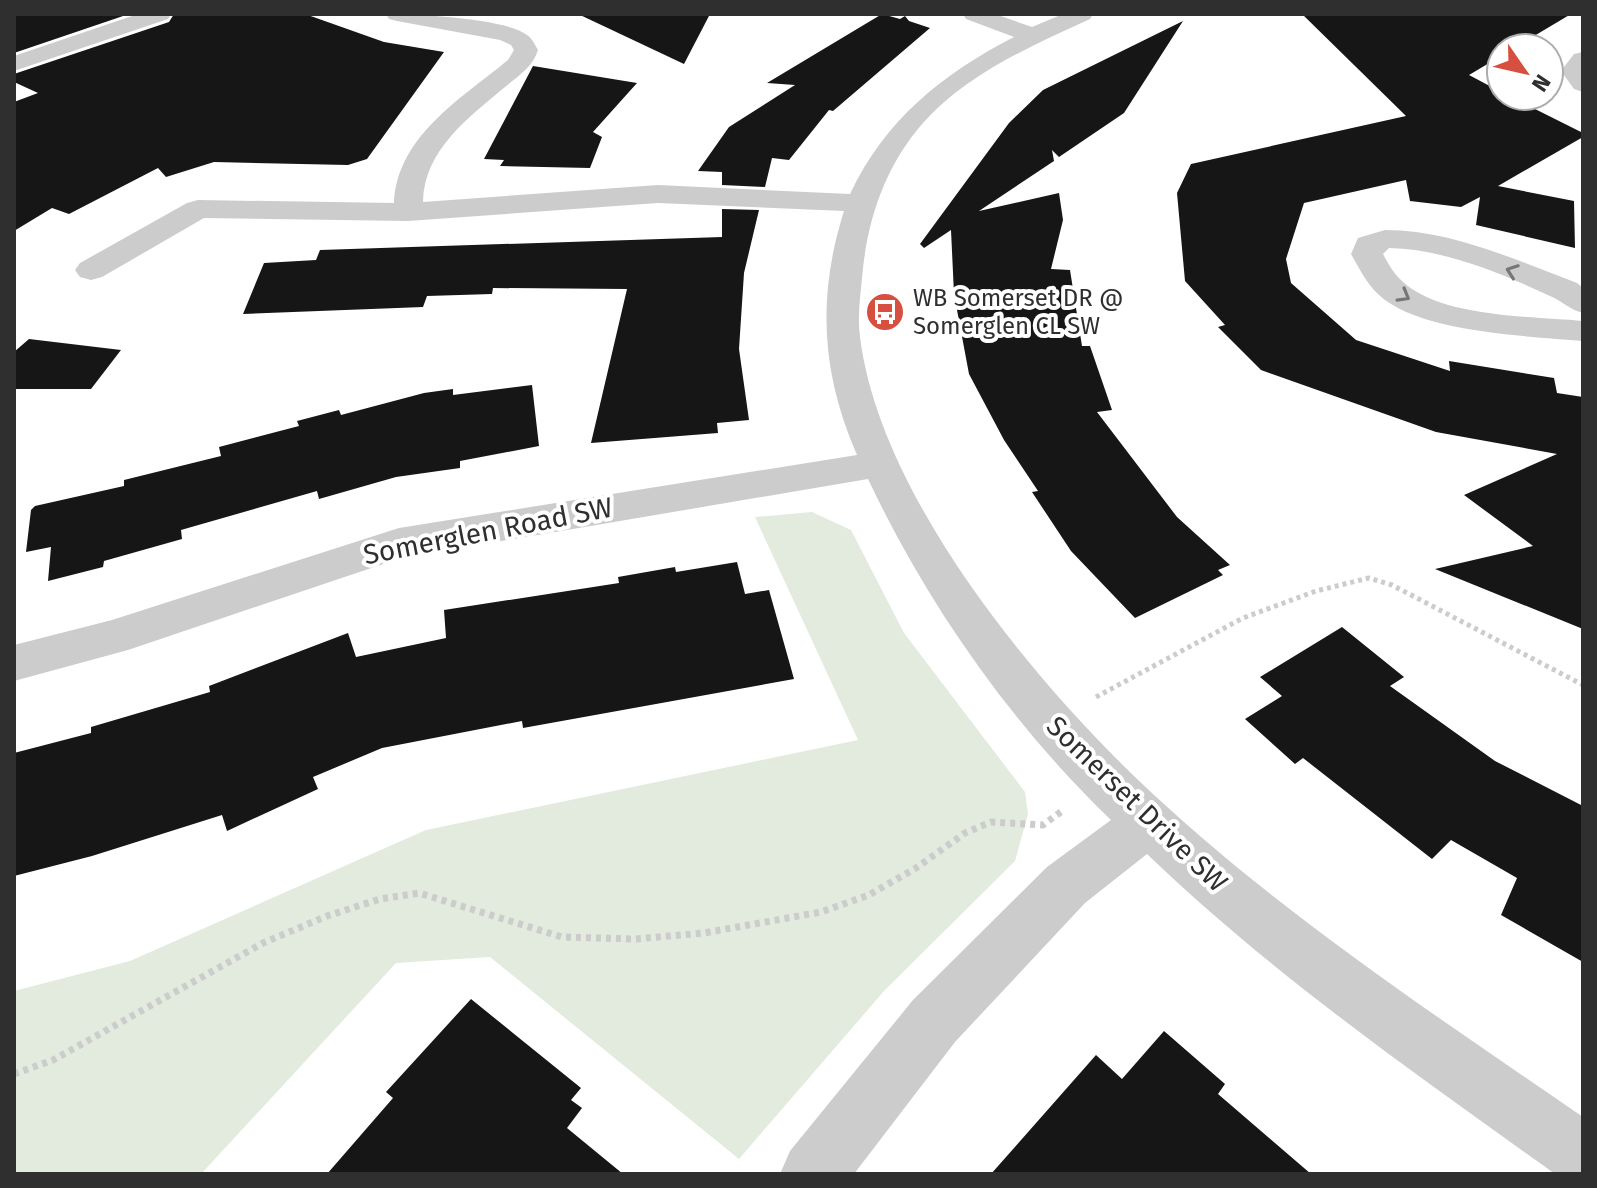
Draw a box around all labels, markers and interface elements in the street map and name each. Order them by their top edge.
north arrow [1485,32,1565,112]
text: N [1526,69,1556,97]
one-way arrow [1506,265,1520,281]
place label: WB Somerset DR @ Somerglen CL SW [913,284,1124,340]
one-way arrow [1395,286,1409,302]
bus stop icon: WB Somerset DR @ Somerglen CL SW [864,291,906,333]
street label: Somerglen Road SW [361,491,615,571]
street label: Somerset Drive SW [1040,709,1234,899]

